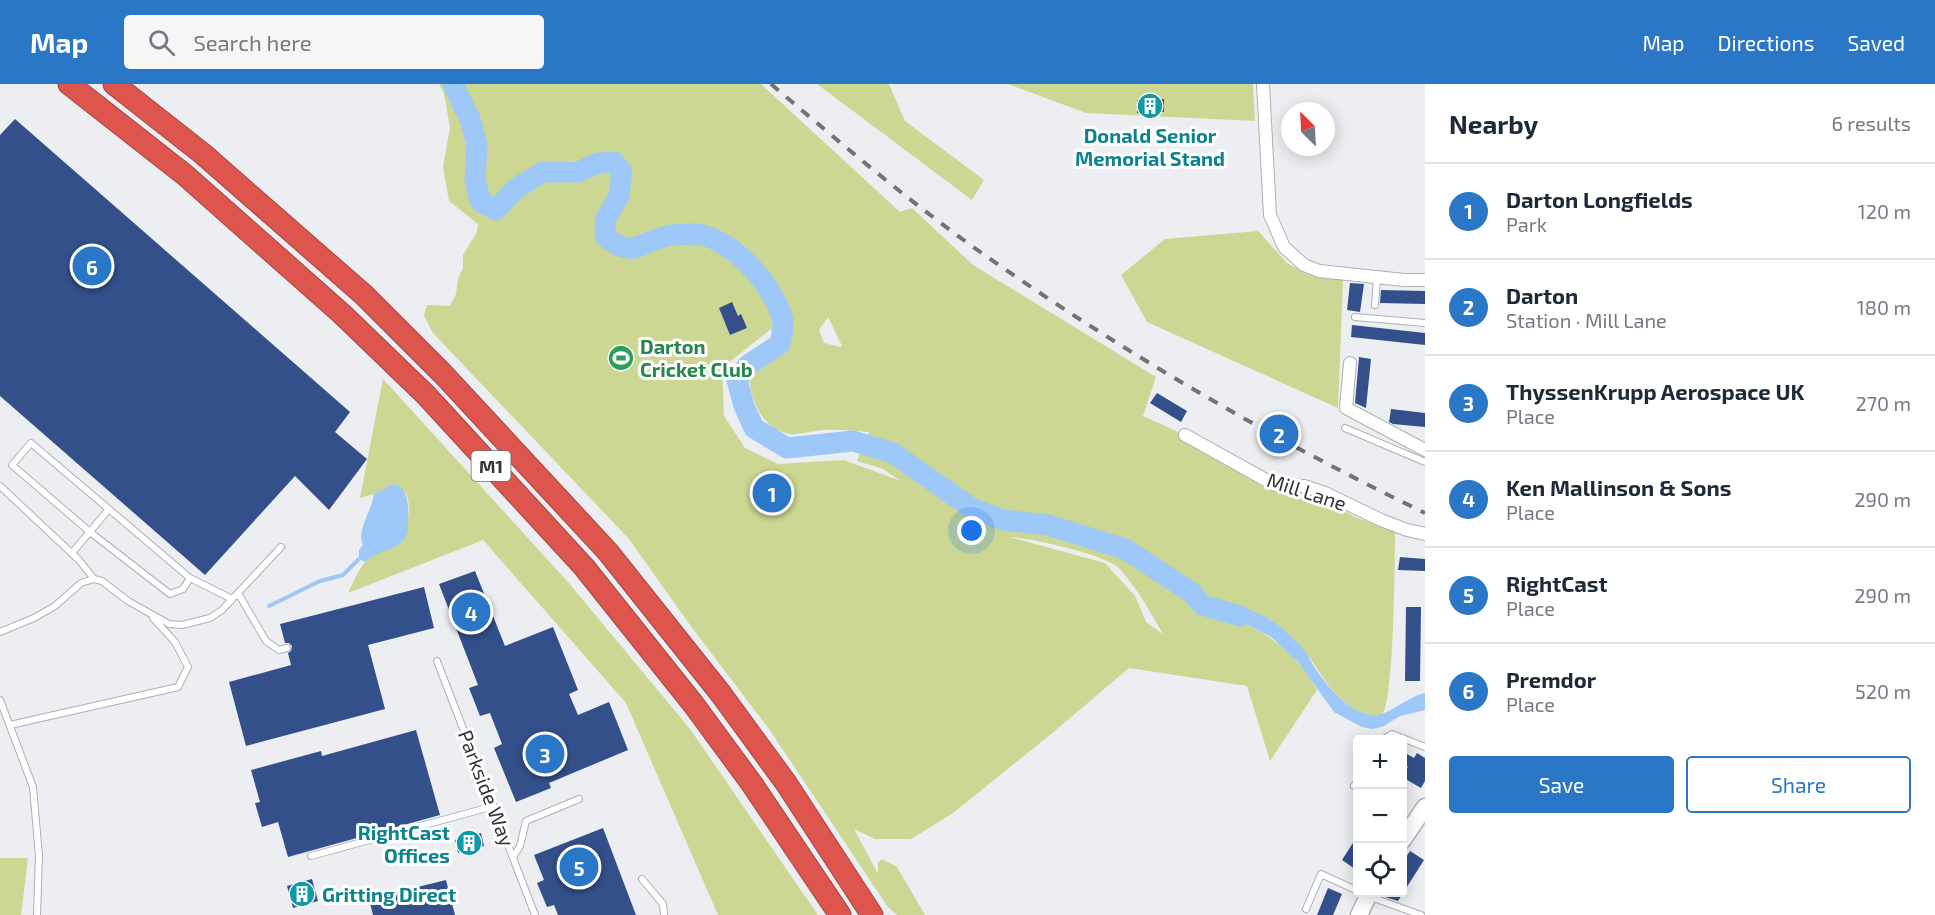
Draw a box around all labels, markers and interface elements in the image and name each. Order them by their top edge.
search box [124,15,544,69]
text: Map [30,25,88,59]
icon: search [145,26,178,59]
text: Search here [193,29,312,55]
text: Map [1642,30,1685,55]
text: Directions [1718,30,1814,55]
text: Saved [1847,30,1905,55]
building icon: Donald Senior Memorial Stand [1135,91,1165,121]
north arrow [1281,102,1335,156]
text: Nearby [1449,108,1538,139]
text: 6 results [1831,111,1911,135]
place label: Donald Senior Memorial Stand [1075,123,1225,170]
text: Darton Longfields [1506,186,1693,212]
text: 1 [1464,199,1473,223]
text: 120 m [1858,199,1911,223]
text: Park [1506,212,1547,236]
pin: 6 [72,244,112,288]
text: Darton [1506,282,1578,308]
text: 2 [1463,295,1474,319]
text: 180 m [1857,295,1911,319]
text: Station · Mill Lane [1506,308,1667,332]
place label: Darton Cricket Club [640,334,753,381]
sports icon: Darton Cricket Club [606,343,636,373]
text: ThyssenKrupp Aerospace UK [1506,378,1805,404]
text: 3 [1463,391,1474,415]
text: 270 m [1855,391,1911,415]
text: Place [1506,404,1555,428]
pin: 2 [1260,412,1298,456]
road number: M1 [472,451,510,481]
street label: Mill Lane [1264,467,1350,515]
pin: 1 [752,470,792,516]
text: Ken Mallinson & Sons [1506,474,1731,500]
text: 4 [1462,487,1475,511]
text: 290 m [1854,487,1911,511]
text: Place [1506,500,1555,524]
your location [957,516,986,545]
text: RightCast [1506,570,1608,596]
text: 5 [1463,583,1474,607]
text: 290 m [1854,583,1911,607]
pin: 4 [452,590,490,634]
text: Place [1506,596,1555,620]
text: Premdor [1506,666,1596,692]
text: 6 [1463,679,1474,703]
text: 520 m [1855,679,1911,703]
text: Place [1506,692,1555,716]
street label: Parkside Way [454,726,520,850]
pin: 3 [526,732,564,776]
map controls [1353,735,1407,897]
button: + [1353,735,1407,789]
button: Save [1449,756,1674,813]
button: Share [1686,756,1911,813]
button: − [1353,789,1407,843]
place label: RightCast Offices [358,820,450,867]
building icon: RightCast Offices [454,828,484,858]
button: locate [1353,843,1407,897]
pin: 5 [560,844,598,890]
building icon: Gritting Direct [287,879,317,909]
place label: Gritting Direct [322,882,456,906]

